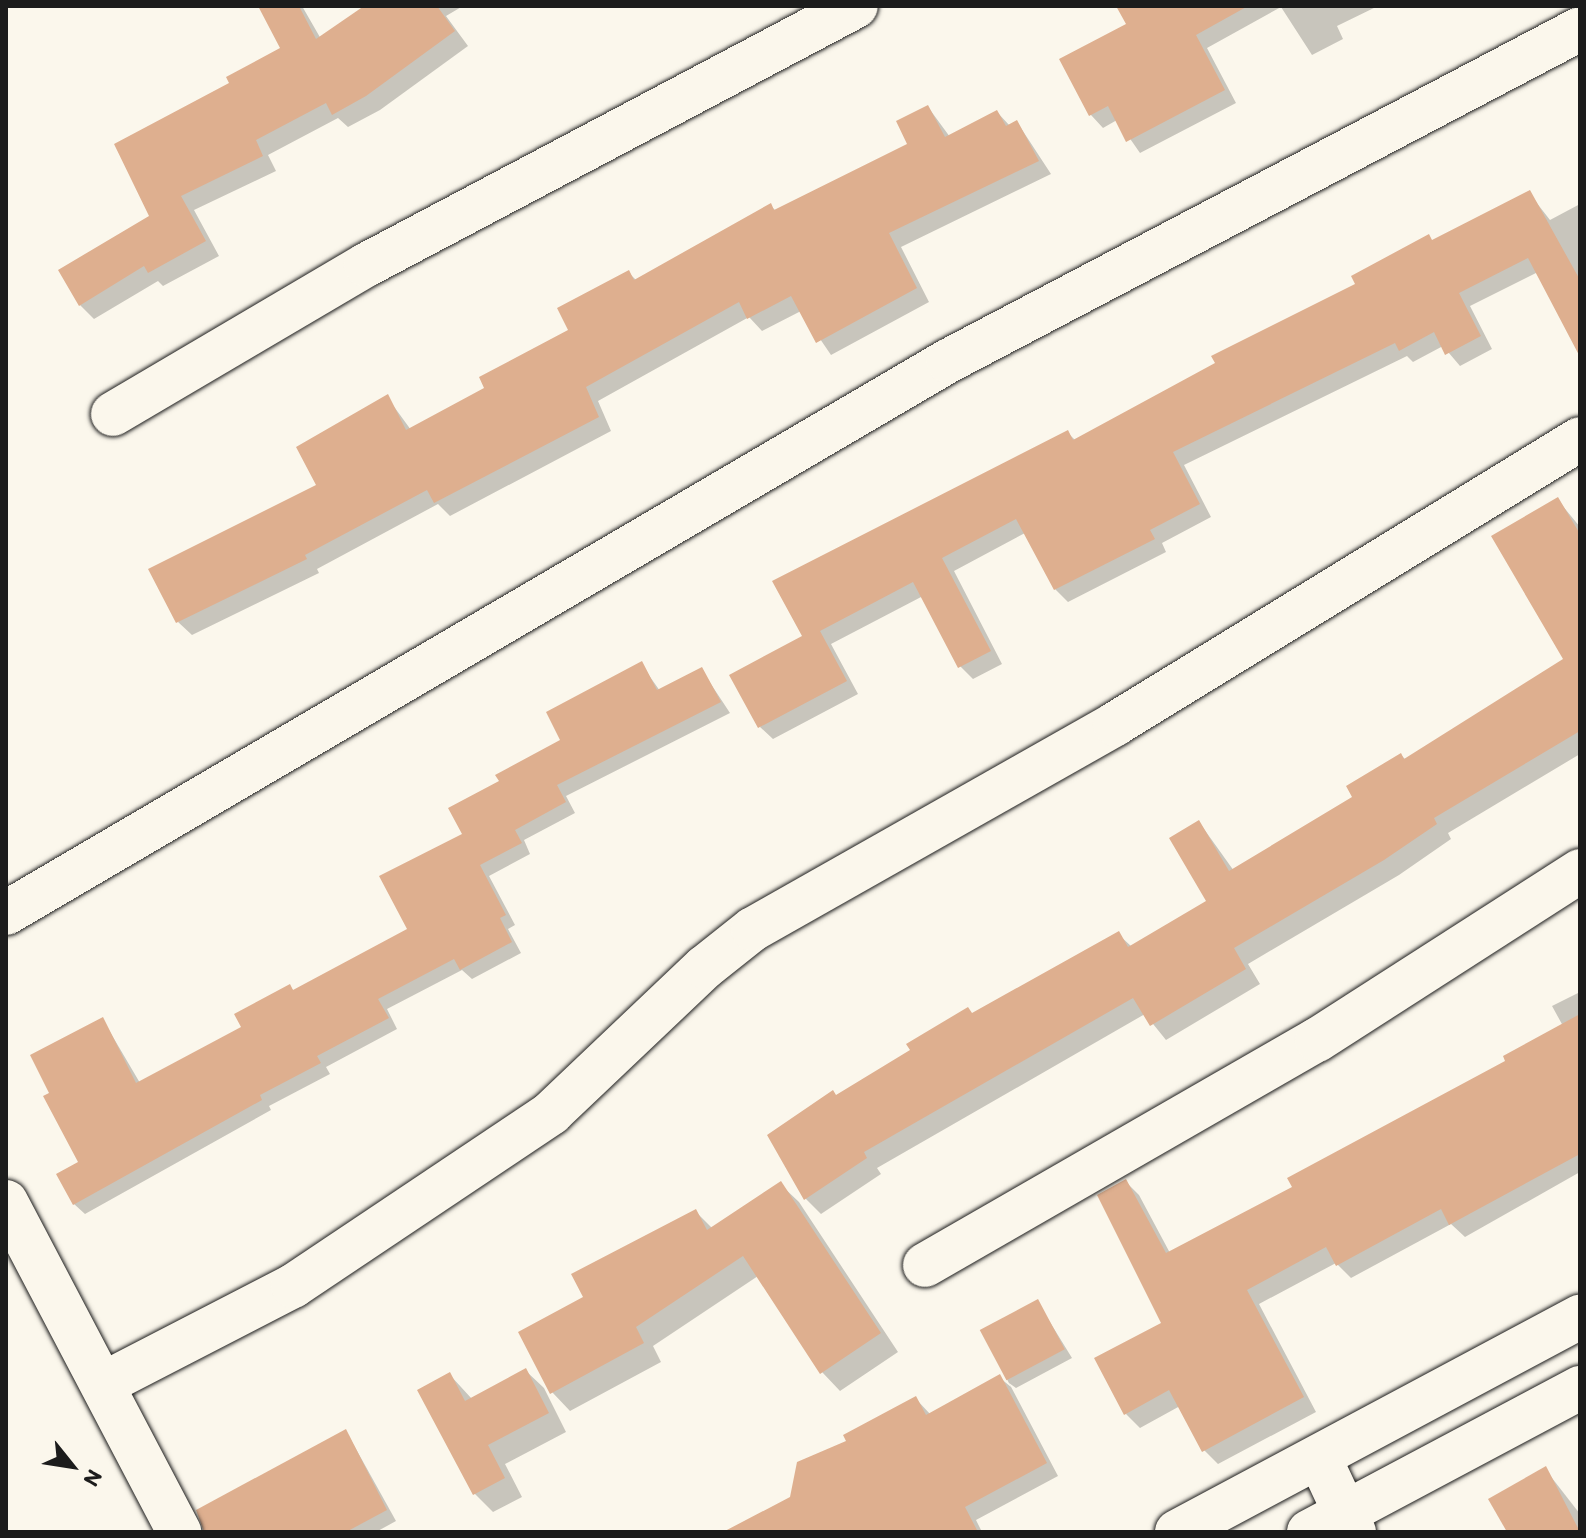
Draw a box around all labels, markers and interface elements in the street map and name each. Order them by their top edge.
north arrow [32,1426,112,1506]
text: N [78,1465,109,1491]

